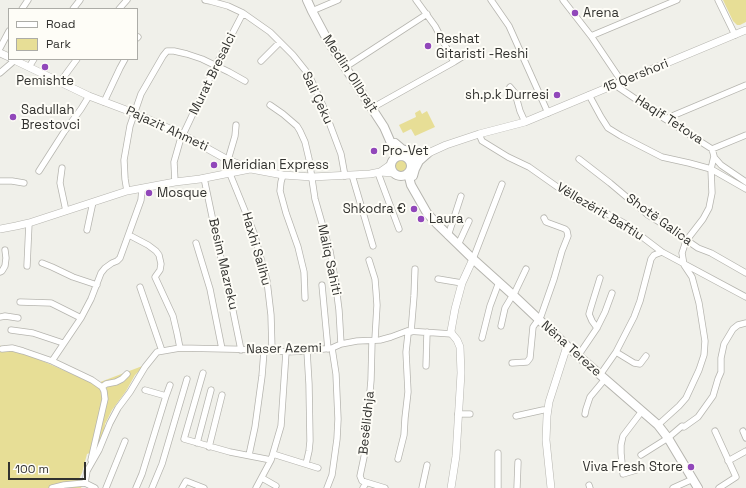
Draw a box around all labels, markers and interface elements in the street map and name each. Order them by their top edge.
place label: Arena [583,5,619,21]
legend [8,8,138,60]
marker: Arena [570,8,580,18]
text: Road [46,16,75,32]
street label: Murat Bresalci [186,30,240,118]
place label: Reshat Gitaristi -Reshi [436,31,528,62]
street label: Medlin Ollbrajt [319,32,381,116]
text: Park [46,36,71,52]
marker: Reshat Gitaristi -Reshi [423,41,433,51]
street label: 15 Qershori [601,56,671,96]
marker: Pemishte [40,62,50,72]
street label: Sali Çeku [298,69,336,127]
place label: Pemishte [16,73,74,89]
place label: sh.p.k Durresi [465,87,549,103]
marker: sh.p.k Durresi [552,90,562,100]
street label: Haqif Tetova [632,92,706,148]
place label: Sadullah Brestovci [21,102,80,133]
street label: Pajazit Ahmeti [123,103,211,155]
marker: Sadullah Brestovci [8,112,18,122]
place label: Pro-Vet [382,143,429,159]
marker: Pro-Vet [369,146,379,156]
place label: Meridian Express [222,157,329,173]
marker: Meridian Express [209,160,219,170]
street label: Vëllezërit Baftiu [554,180,646,244]
place label: Mosque [157,185,207,201]
marker: Mosque [144,188,154,198]
street label: Shotë Galica [623,191,695,249]
place label: Shkodra € [343,201,406,217]
marker: Shkodra € [409,204,419,214]
street label: Haxhi Salihu [238,210,274,288]
place label: Laura [429,211,464,227]
marker: Laura [416,214,426,224]
street label: Besim Mazreku [205,217,241,311]
street label: Maliq Sahiti [314,223,344,297]
street label: Nëna Tereze [538,318,604,380]
street label: Naser Azemi [246,341,322,357]
street label: Besëlidhja [356,390,378,456]
scale bar [10,454,88,480]
place label: Viva Fresh Store [582,459,683,475]
text: 100 m [15,461,49,477]
marker: Viva Fresh Store [686,462,696,472]

